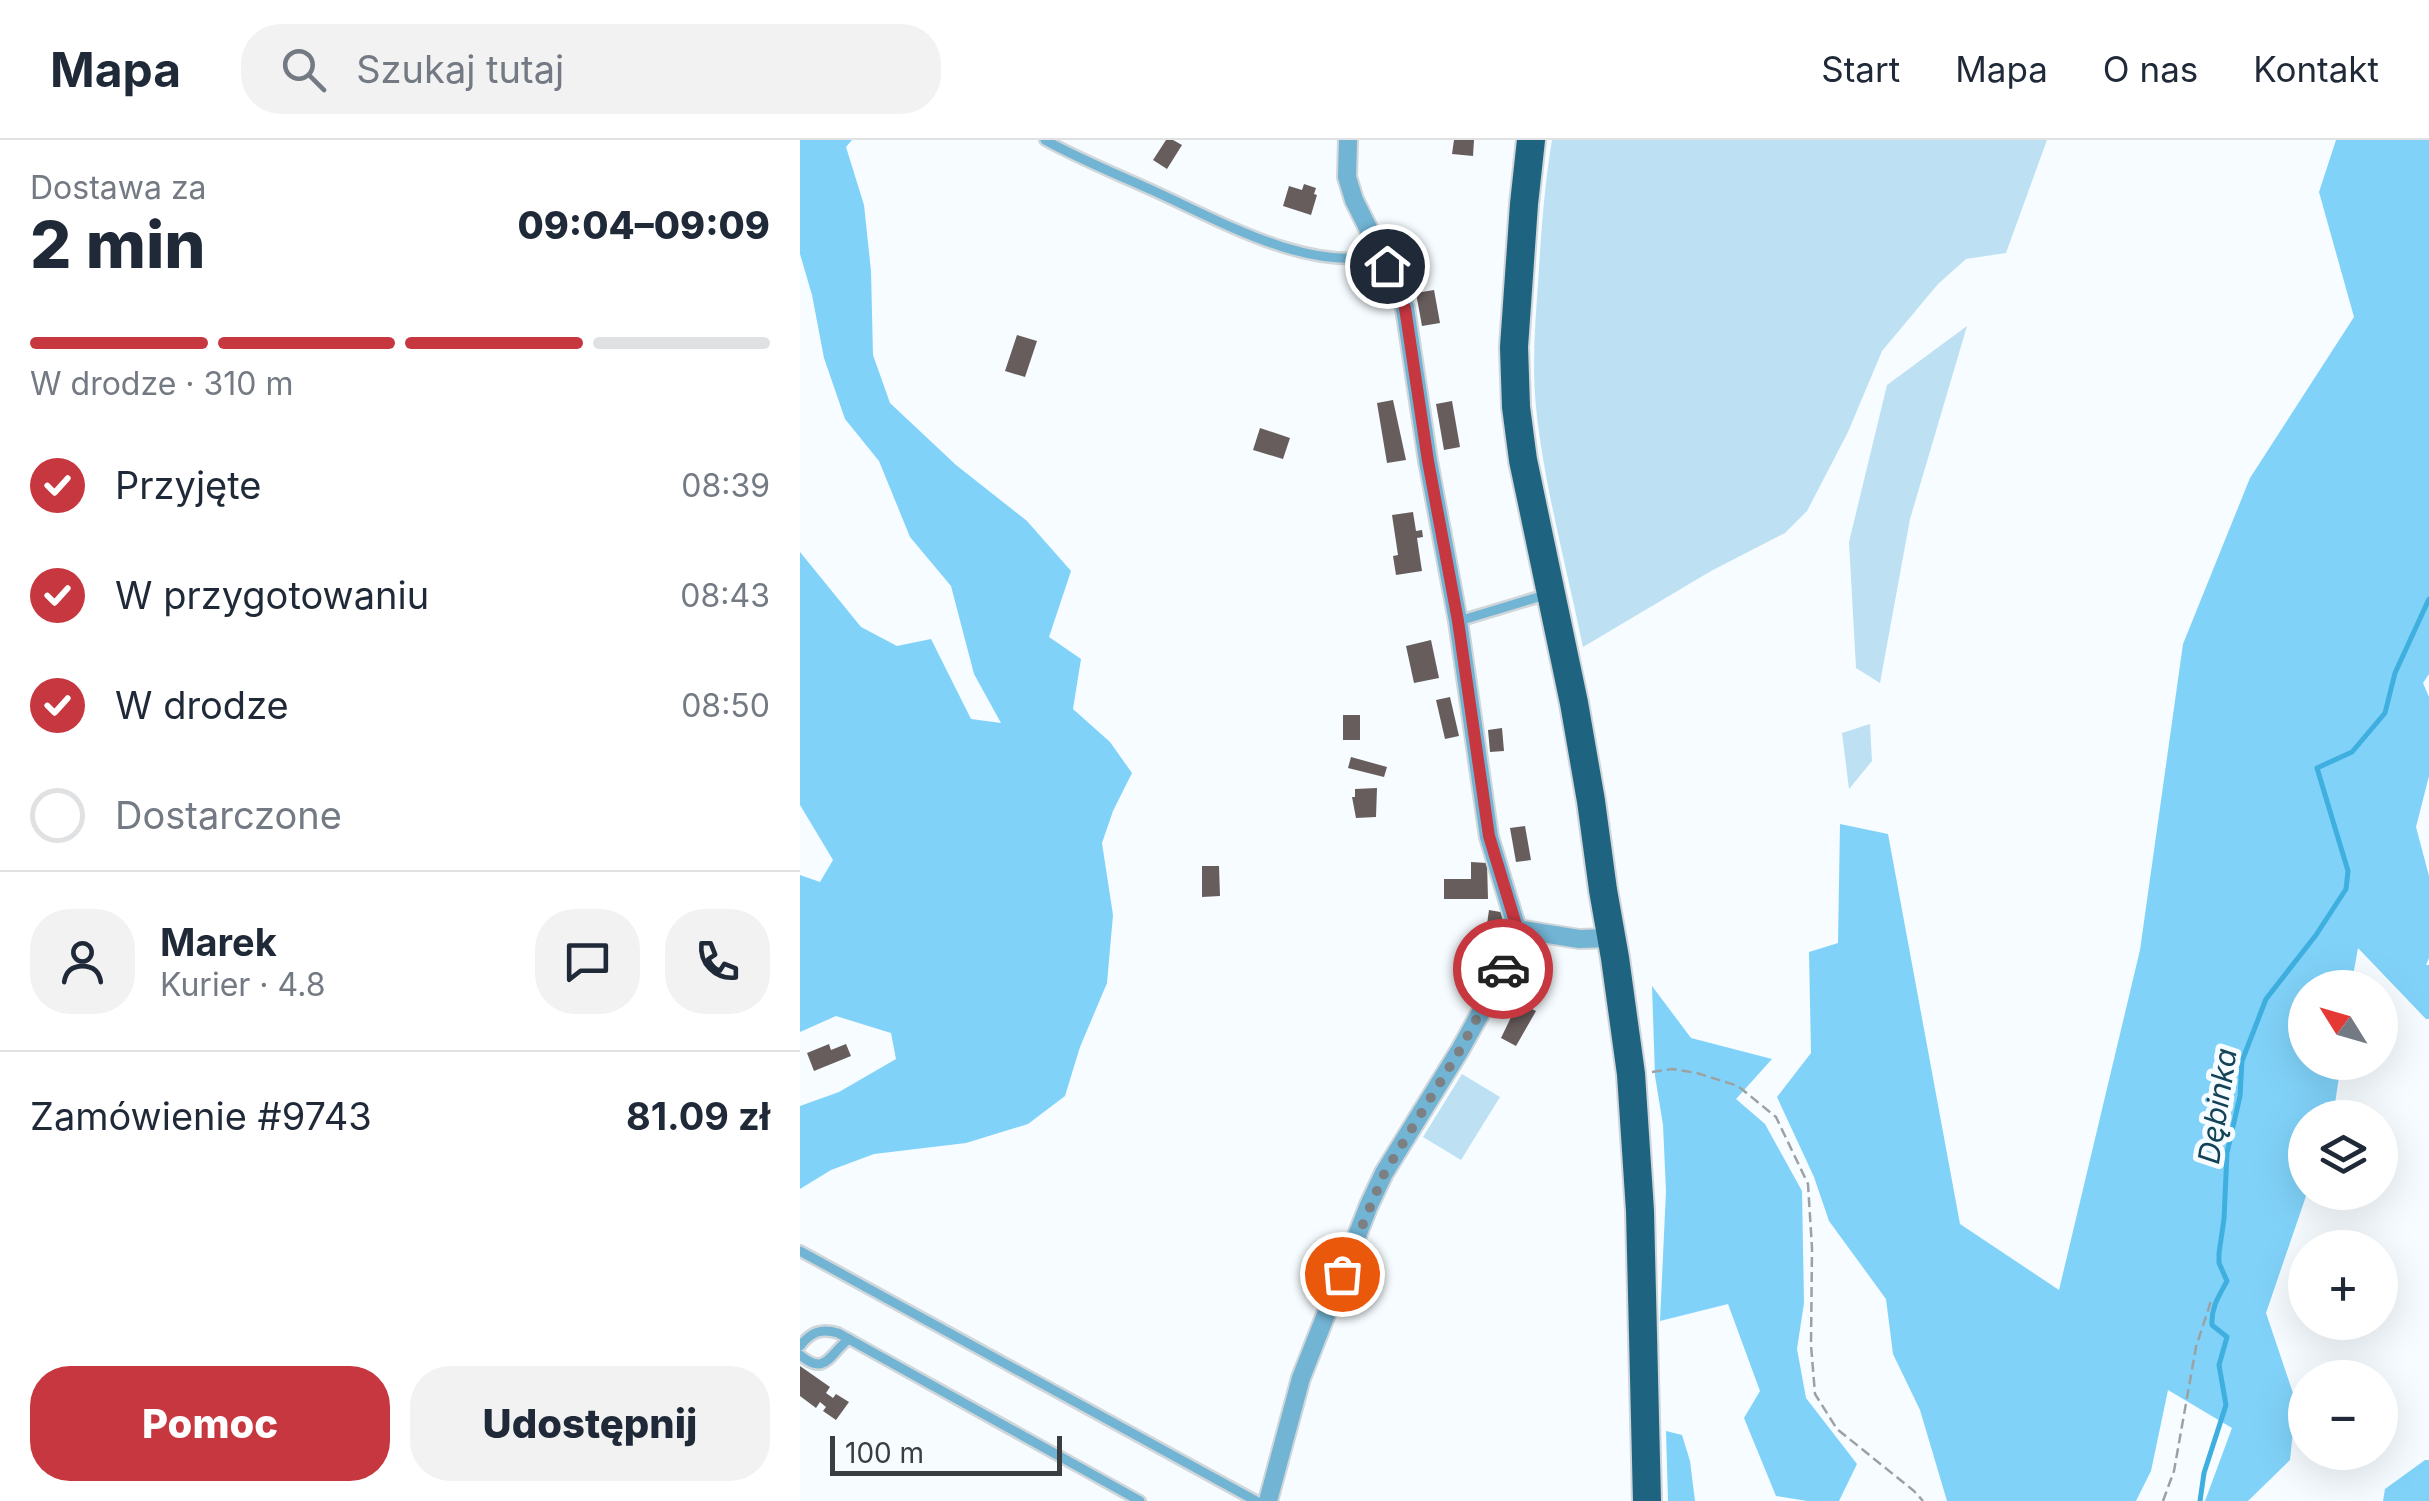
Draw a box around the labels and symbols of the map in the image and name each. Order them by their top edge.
pin [1345,224,1430,309]
courier [1453,919,1553,1019]
north arrow [2288,970,2398,1080]
water label: Dębinka [2190,1046,2244,1166]
pin [1300,1232,1385,1317]
scale bar [830,1431,1062,1476]

